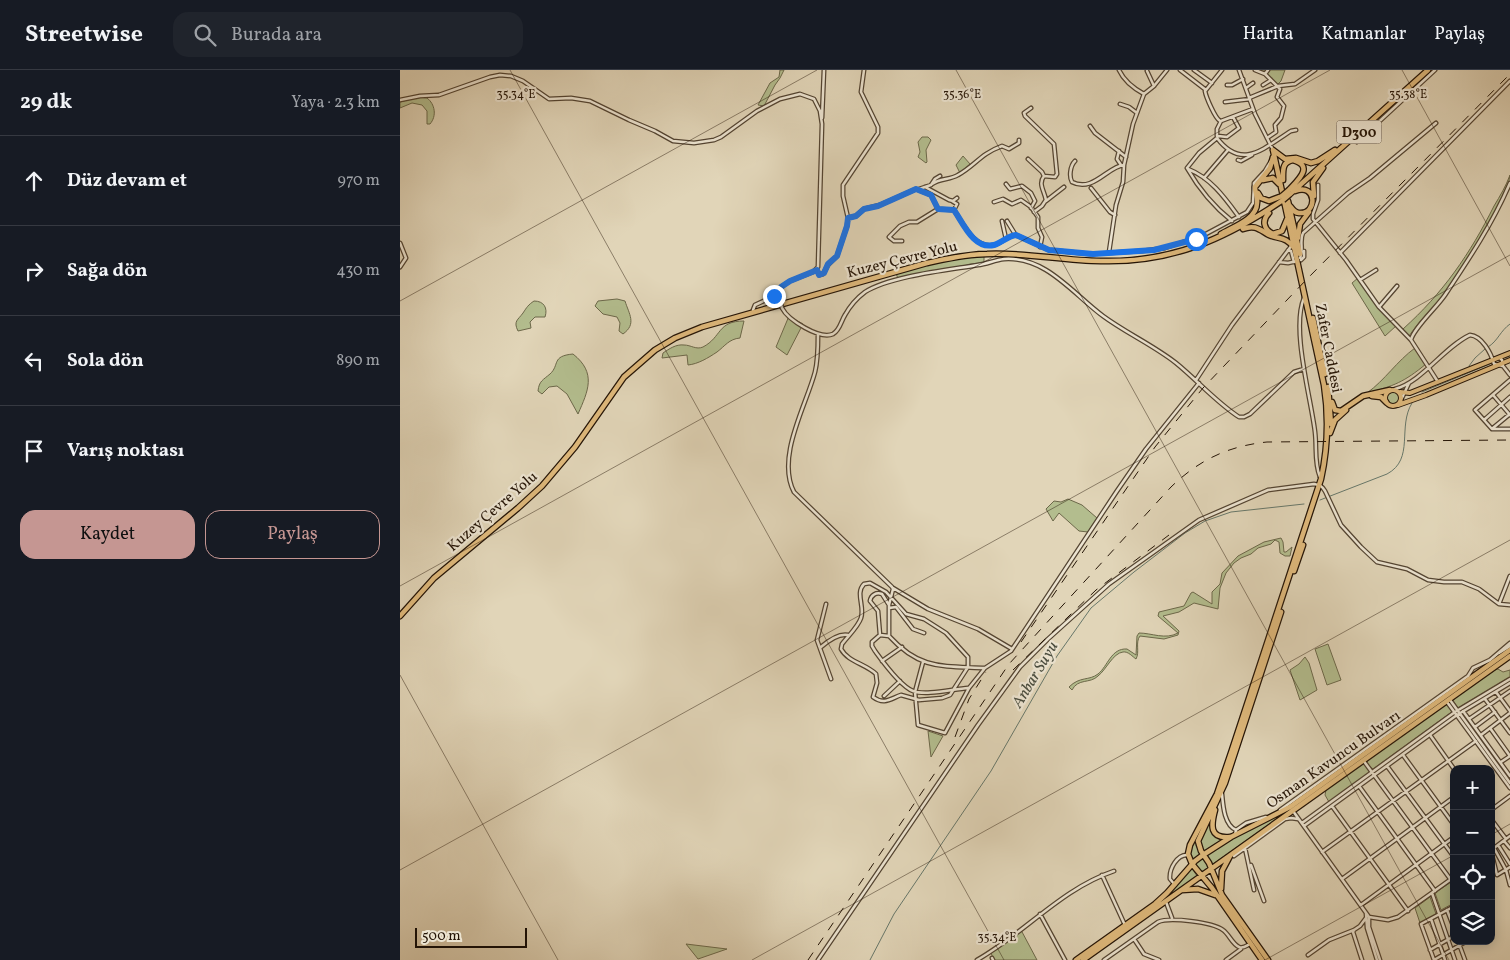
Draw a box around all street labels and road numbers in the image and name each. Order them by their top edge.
road number: D300 [1336,121,1382,144]
street label: Kuzey Çevre Yolu [845,237,960,284]
street label: Zafer Caddesi [1309,302,1346,395]
street label: Kuzey Çevre Yolu [443,467,543,557]
street label: Osman Kavuncu Bulvarı [1263,706,1405,815]

